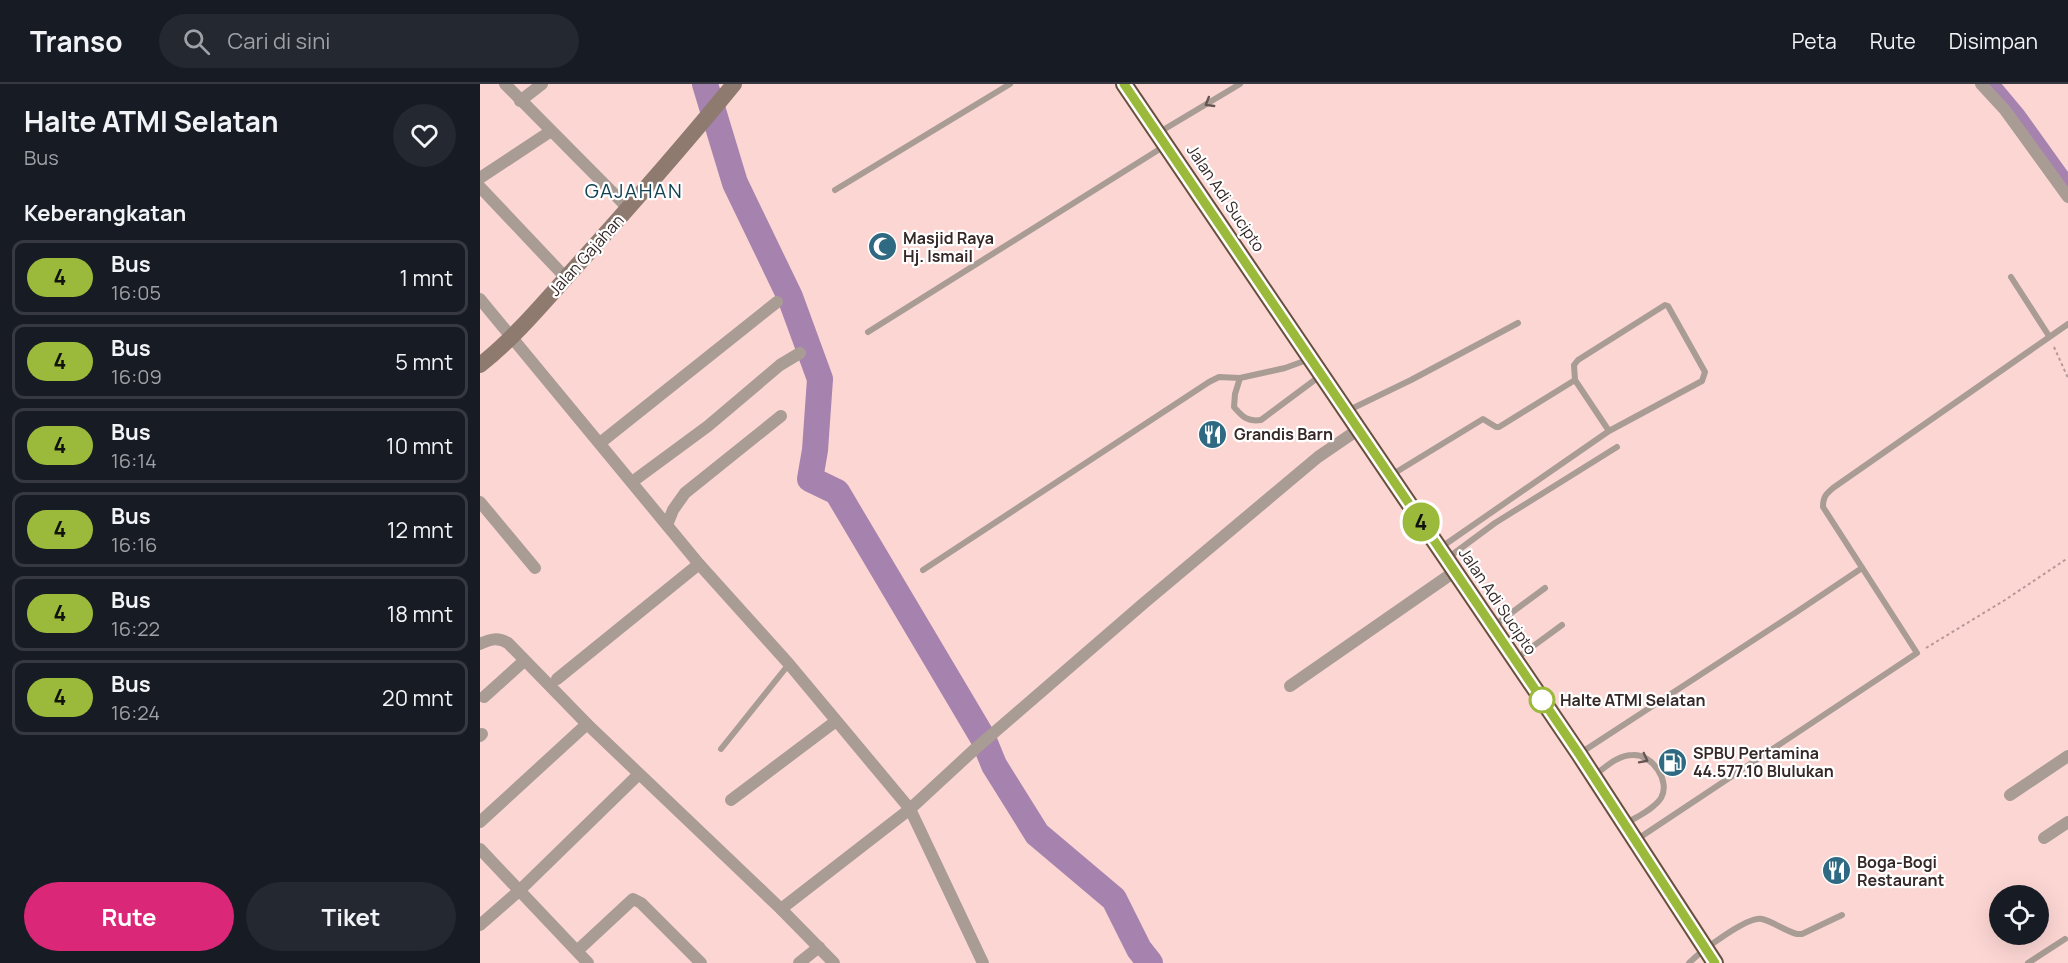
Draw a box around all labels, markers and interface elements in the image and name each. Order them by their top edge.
search box [159,14,579,68]
text: Transo [30,22,123,60]
icon: search [180,25,213,58]
text: Cari di sini [228,26,330,56]
text: Peta [1792,27,1837,55]
text: Rute [1870,27,1916,55]
text: Disimpan [1949,27,2038,55]
one-way arrow [1205,95,1215,107]
text: Halte ATMI Selatan [24,102,278,140]
button: heart [393,104,456,167]
street label: Jalan Adi Sucipto [1182,140,1270,256]
text: Bus [24,144,59,171]
district label: GAJAHAN [585,177,683,204]
text: Keberangkatan [24,198,186,228]
street label: Jalan Gajahan [544,210,628,300]
place label: Masjid Raya Hj. Ismail [903,227,994,267]
mosque icon: Masjid Raya Hj. Ismail [866,231,898,263]
text: Bus [111,249,151,279]
text: 4 [54,263,66,291]
text: 1 mnt [399,263,453,293]
text: 16:05 [111,279,161,306]
text: Bus [111,333,151,363]
text: 4 [54,347,66,375]
text: 5 mnt [395,347,453,377]
text: 16:09 [111,363,162,390]
text: Bus [111,417,151,447]
restaurant icon: Grandis Barn [1197,418,1229,450]
place label: Grandis Barn [1234,423,1333,445]
text: 4 [54,431,66,459]
text: 10 mnt [386,431,453,461]
text: 16:14 [111,447,157,474]
text: Bus [111,501,151,531]
line badge: 4 [1402,502,1440,542]
text: 4 [1415,508,1427,536]
text: 4 [54,515,66,543]
text: 12 mnt [387,515,453,545]
text: 16:16 [111,531,157,558]
street label: Jalan Adi Sucipto [1454,543,1542,659]
text: Bus [111,585,151,615]
text: 4 [54,599,66,627]
text: 18 mnt [387,599,453,629]
text: 16:22 [111,615,160,642]
text: Bus [111,669,151,699]
text: 4 [54,683,66,711]
text: 20 mnt [382,683,453,713]
marker: Halte ATMI Selatan [1529,687,1555,713]
place label: Halte ATMI Selatan [1560,689,1705,711]
text: 16:24 [111,699,160,726]
place label: SPBU Pertamina 44.577.10 Blulukan [1693,742,1834,782]
fuel station icon: SPBU Pertamina 44.577.10 Blulukan [1656,746,1688,778]
one-way arrow [1638,752,1648,763]
place label: Boga-Bogi Restaurant [1857,851,1944,891]
restaurant icon: Boga-Bogi Restaurant [1820,855,1852,887]
button: Rute [24,882,234,951]
button: Tiket [246,882,456,951]
map controls [1989,885,2049,945]
button: locate [1989,885,2049,945]

